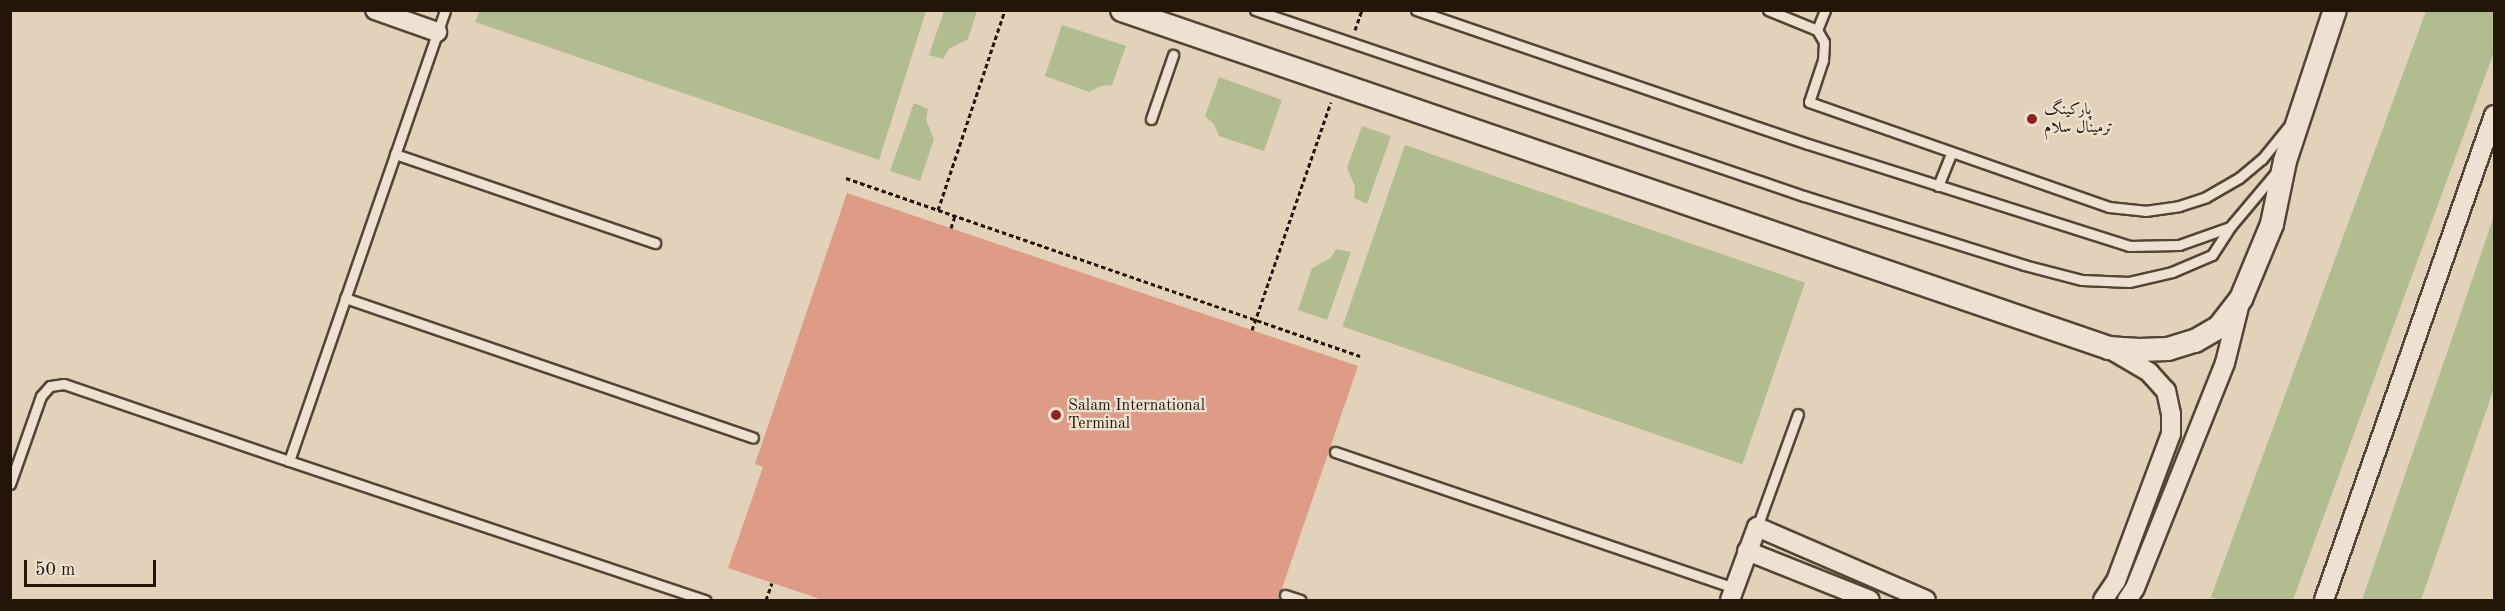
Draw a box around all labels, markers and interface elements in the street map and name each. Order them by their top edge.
place label: پارکینگ ترمینال سلام [2044,100,2113,138]
marker: پارکینگ ترمینال سلام [2025,112,2039,126]
place label: Salam International Terminal [1068,396,1205,434]
marker: Salam International Terminal [1049,408,1063,422]
scale bar [27,548,159,586]
text: 50 m [35,561,75,579]

